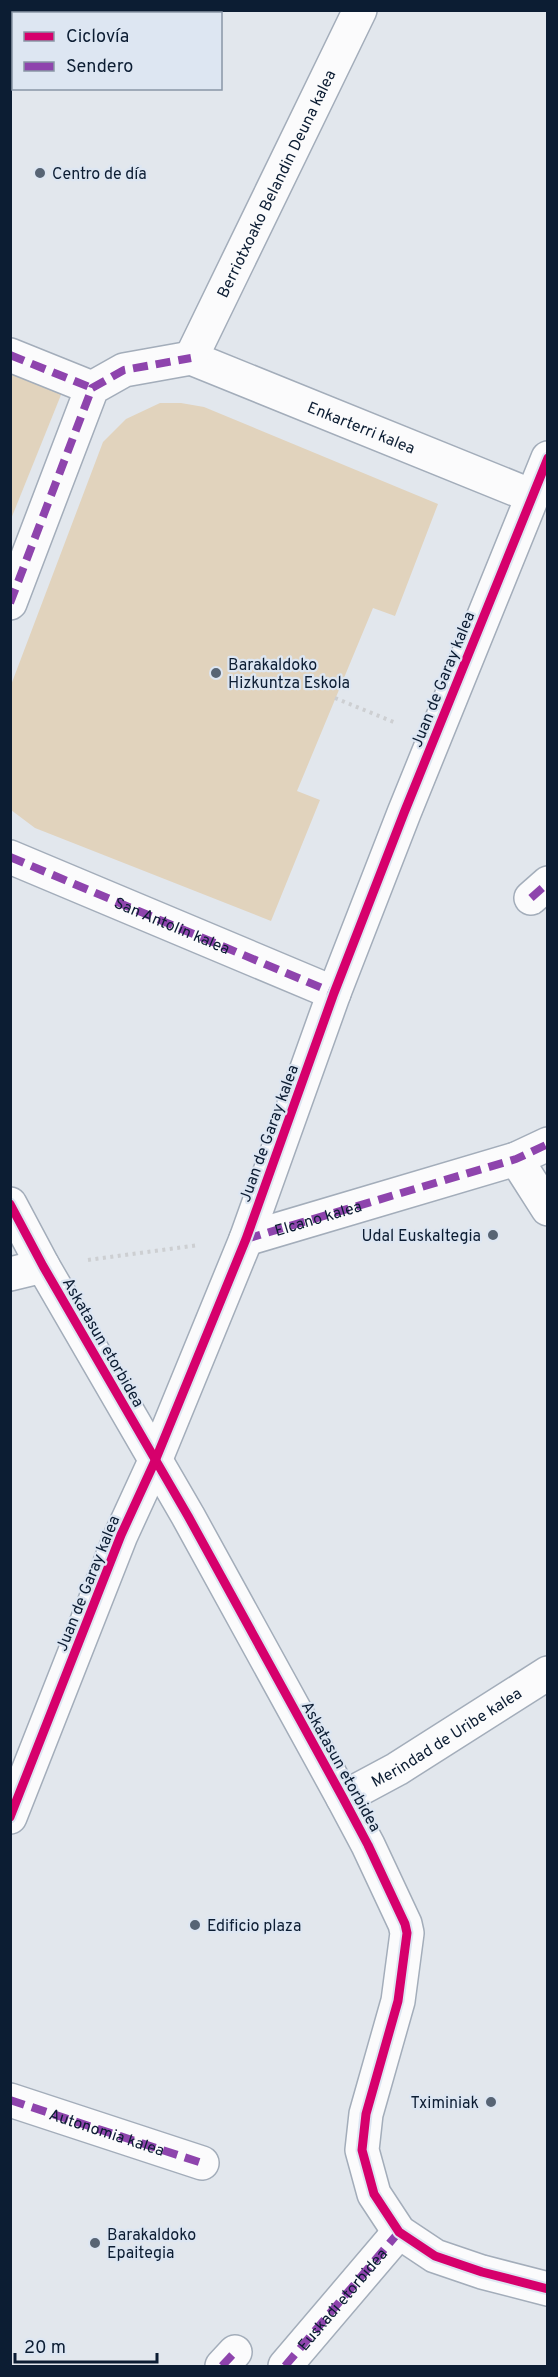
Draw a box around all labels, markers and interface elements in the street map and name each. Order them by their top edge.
legend [12,12,222,90]
text: Ciclovía [66,26,129,49]
text: Sendero [66,56,133,79]
street label: Berriotxoako Belandin Deuna kalea [214,67,341,302]
place label: Centro de día [52,165,147,185]
marker: Centro de día [33,166,47,180]
street label: Enkarterri kalea [304,398,418,460]
street label: Juan de Garay kalea [408,609,480,750]
place label: Barakaldoko Hizkuntza Eskola [228,656,350,694]
marker: Barakaldoko Hizkuntza Eskola [209,666,223,680]
street label: San Antolin kalea [111,894,232,960]
street label: Juan de Garay kalea [236,1062,304,1205]
street label: Elcano kalea [273,1197,364,1242]
place label: Udal Euskaltegia [362,1227,481,1247]
marker: Udal Euskaltegia [486,1228,500,1242]
street label: Askatasun etorbidea [57,1275,148,1411]
street label: Juan de Garay kalea [53,1513,125,1654]
street label: Merindad de Uribe kalea [368,1684,526,1793]
street label: Askatasun etorbidea [296,1698,384,1836]
place label: Edificio plaza [207,1917,301,1937]
marker: Edificio plaza [188,1918,202,1932]
place label: Tximiniak [411,2094,479,2114]
marker: Tximiniak [484,2095,498,2109]
street label: Autonomia kalea [46,2105,167,2162]
place label: Barakaldoko Epaitegia [107,2226,196,2264]
marker: Barakaldoko Epaitegia [88,2236,102,2250]
street label: Euskadi etorbidea [294,2245,393,2356]
scale bar [15,2326,158,2364]
text: 20 m [24,2337,66,2360]

